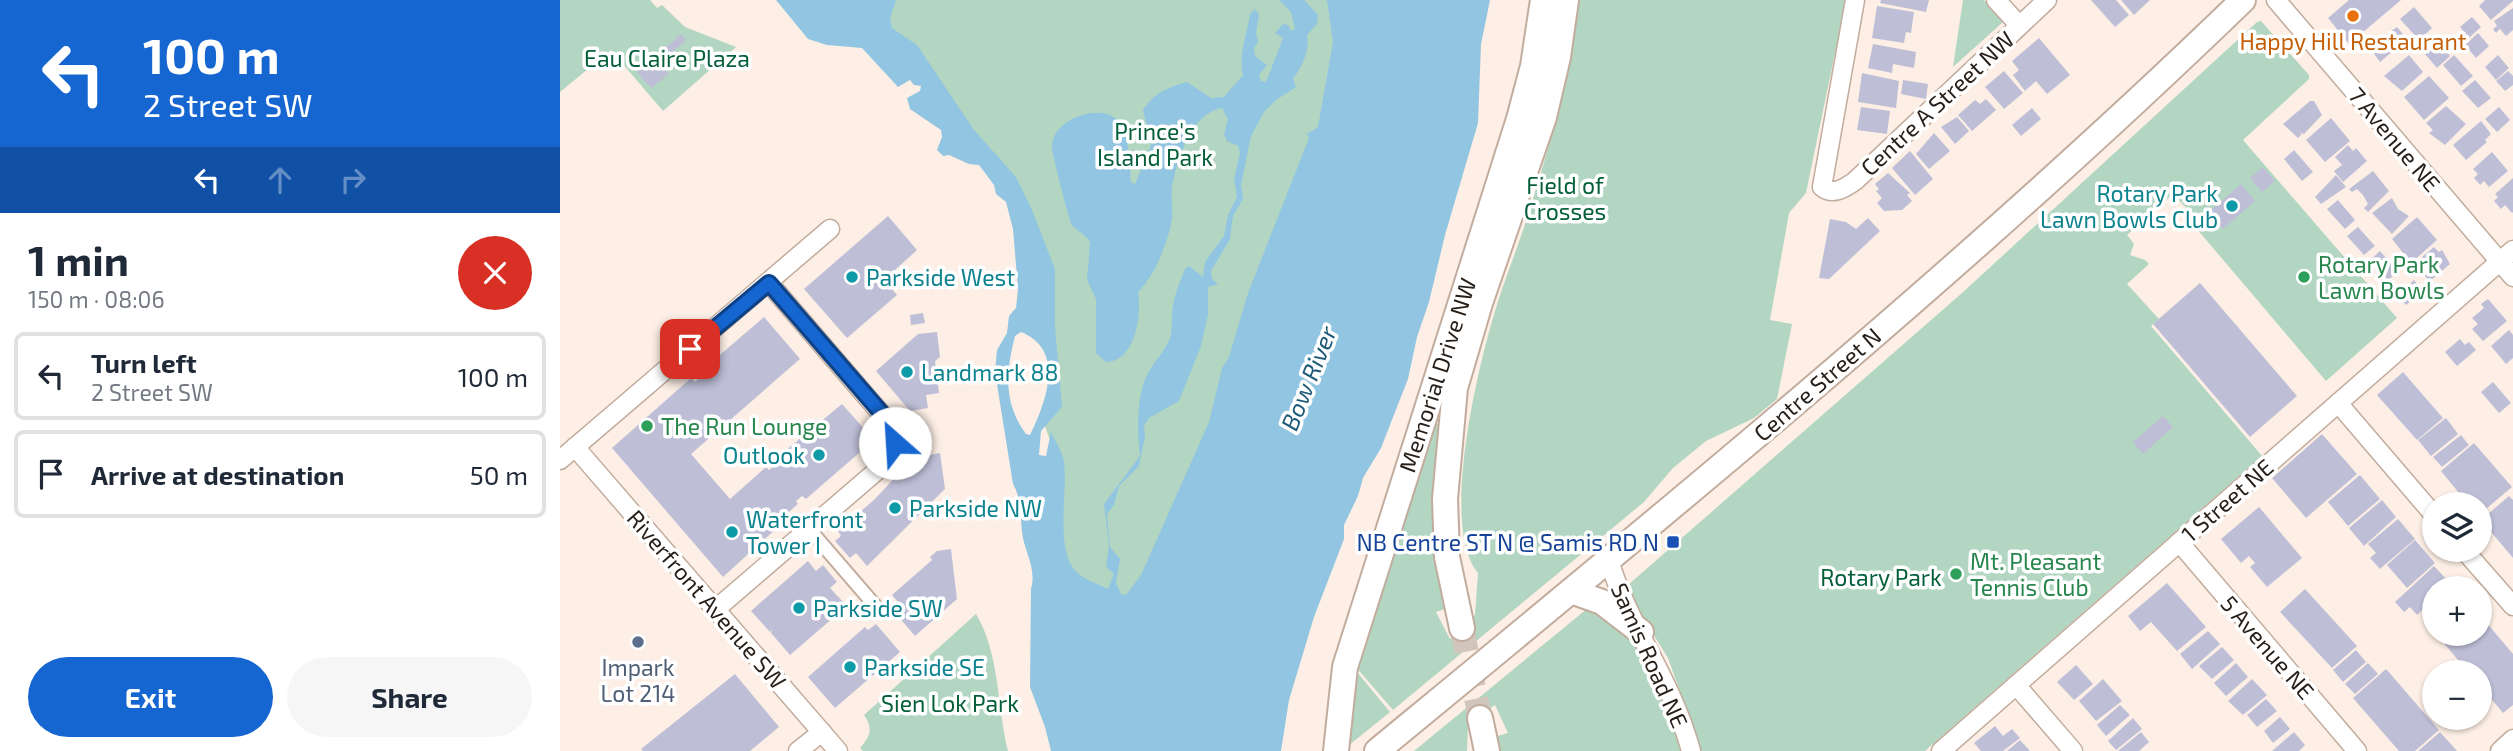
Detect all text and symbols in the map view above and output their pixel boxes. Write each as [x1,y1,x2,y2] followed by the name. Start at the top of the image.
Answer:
[2345,8,2361,24] marker: Happy Hill Restaurant
[143,25,280,84] text: 100 m
[1855,25,2020,181] street label: Centre A Street NW
[2239,27,2467,55] place label: Happy Hill Restaurant
[28,28,119,119] icon: left
[584,44,750,72] park label: Eau Claire Plaza
[2343,81,2447,197] street label: 7 Avenue NE
[143,85,312,123] text: 2 Street SW
[1097,117,1213,171] park label: Prince's Island Park
[188,161,226,199] icon: left
[261,161,299,199] icon: ahead
[334,161,372,199] icon: right
[1524,171,1606,225] park label: Field of Crosses
[2040,179,2218,233] place label: Rotary Park Lawn Bowls Club
[2224,198,2240,214] marker: Rotary Park Lawn Bowls Club
[28,234,129,284] text: 1 min
[458,236,532,310] button: close
[2318,250,2445,304] place label: Rotary Park Lawn Bowls
[866,263,1015,291] place label: Parkside West
[844,269,860,285] marker: Parkside West
[2296,269,2312,285] marker: Rotary Park Lawn Bowls
[1392,274,1482,476] street label: Memorial Drive NW
[28,285,165,313] text: 150 m · 08:06
[660,319,720,379] pin
[1274,321,1342,434] water label: Bow River
[1748,321,1886,447] street label: Centre Street N
[671,330,709,368] icon: arrive
[91,347,197,378] text: Turn left
[32,357,70,395] icon: left
[921,358,1059,386] place label: Landmark 88
[458,361,528,392] text: 100 m
[899,364,915,380] marker: Landmark 88
[91,378,213,406] text: 2 Street SW
[858,406,932,480] position arrow
[661,412,827,440] place label: The Run Lounge
[639,418,655,434] marker: The Run Lounge
[723,441,805,469] place label: Outlook
[811,447,827,463] marker: Outlook
[2175,453,2279,547] street label: 1 Street NE
[32,455,70,493] icon: arrive
[91,459,344,490] text: Arrive at destination
[470,459,528,490] text: 50 m
[2422,492,2492,730] map controls
[2422,492,2492,562] button: layers
[909,494,1042,522] place label: Parkside NW
[887,500,903,516] marker: Parkside NW
[622,504,792,694] street label: Riverfront Avenue SW
[746,505,864,559] place label: Waterfront Tower I
[724,524,740,540] marker: Waterfront Tower I
[1357,528,1659,556] place label: NB Centre ST N @ Samis RD N
[1665,534,1681,550] marker: NB Centre ST N @ Samis RD N
[1970,547,2101,601] place label: Mt. Pleasant Tennis Club
[1820,563,1942,591] park label: Rotary Park
[1948,566,1964,582] marker: Mt. Pleasant Tennis Club
[2422,576,2492,646] button: +
[1606,578,1694,732] street label: Samis Road NE
[2215,589,2321,705] street label: 5 Avenue NE
[813,594,943,622] place label: Parkside SW
[791,600,807,616] marker: Parkside SW
[630,634,646,650] marker: Impark Lot 214
[601,653,675,707] place label: Impark Lot 214
[864,653,985,681] place label: Parkside SE
[28,657,273,737] button: Exit
[287,657,532,737] button: Share
[842,659,858,675] marker: Parkside SE
[2422,660,2492,730] button: −
[881,689,1019,717] park label: Sien Lok Park

